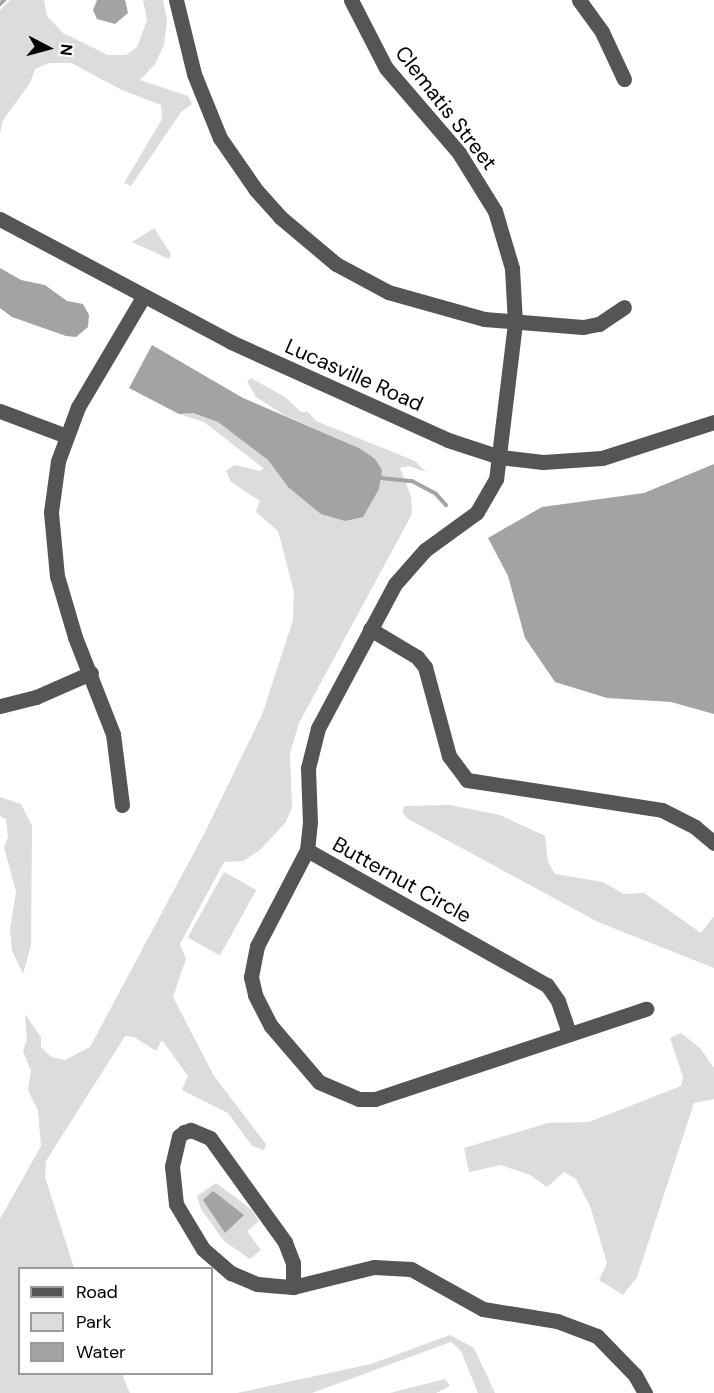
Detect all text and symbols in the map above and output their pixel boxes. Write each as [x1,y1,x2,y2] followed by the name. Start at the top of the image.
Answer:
[18,18,78,78] north arrow
[390,41,502,175] street label: Clematis Street
[55,43,77,57] text: N
[281,333,427,417] street label: Lucasville Road
[328,832,476,928] street label: Butternut Circle
[18,1267,213,1375] legend
[76,1280,118,1304] text: Road
[76,1310,112,1334] text: Park
[76,1340,126,1364] text: Water

